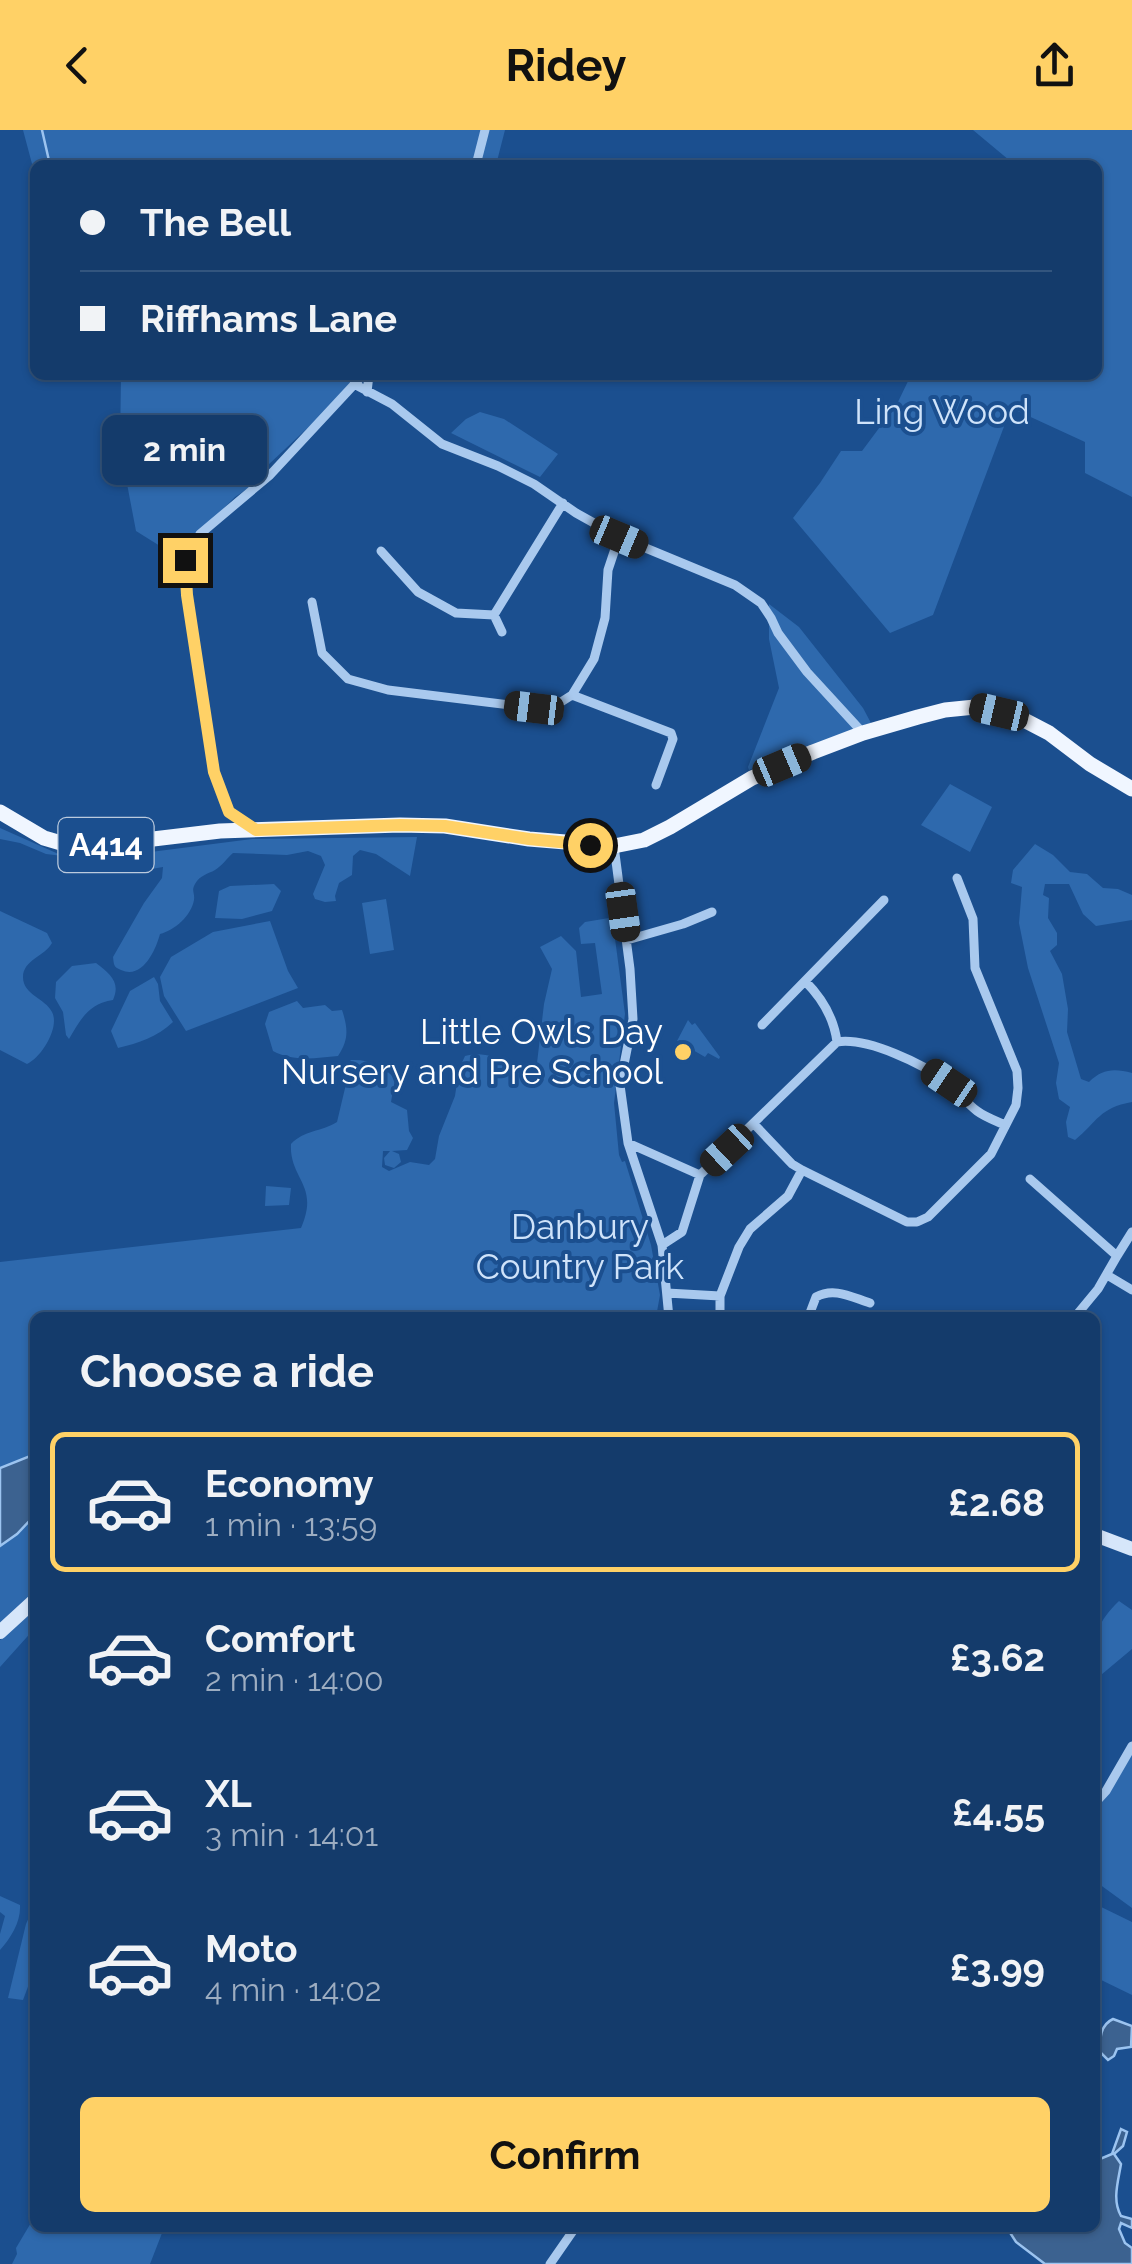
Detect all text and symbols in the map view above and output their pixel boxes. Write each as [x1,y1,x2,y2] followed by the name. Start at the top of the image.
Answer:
[50,38,105,93] icon: back
[1027,38,1082,93] icon: share
[505,39,627,92] text: Ridey
[140,200,291,245] text: The Bell
[140,296,397,341] text: Riffhams Lane
[854,391,1030,432] park label: Ling Wood
[102,415,268,485] callout: 2 min
[143,431,226,468] text: 2 min
[586,511,652,563] car
[163,538,208,583] route end
[502,689,566,727] car
[966,691,1032,733] car
[749,739,815,791] car
[58,818,154,872] road number: A414
[568,823,613,868] route start
[604,880,642,944] car
[281,1011,663,1092] place label: Little Owls Day Nursery and Pre School
[672,1041,694,1063] marker: Little Owls Day Nursery and Pre School
[916,1054,982,1112] car
[695,1119,759,1181] car
[476,1206,685,1287] park label: Danbury Country Park
[80,1345,374,1398] text: Choose a ride
[85,1457,175,1547] icon: car
[205,1461,374,1506] text: Economy
[948,1480,1045,1525] text: £2.68
[205,1506,377,1543] text: 1 min · 13:59
[85,1612,175,1702] icon: car
[205,1616,355,1661] text: Comfort
[950,1635,1045,1680] text: £3.62
[205,1661,384,1698] text: 2 min · 14:00
[85,1767,175,1857] icon: car
[205,1771,252,1816] text: XL
[952,1790,1045,1835] text: £4.55
[205,1816,378,1853] text: 3 min · 14:01
[85,1922,175,2012] icon: car
[205,1926,298,1971] text: Moto
[950,1945,1045,1990] text: £3.99
[205,1971,381,2008] text: 4 min · 14:02
[80,2097,1050,2212] button: Confirm

